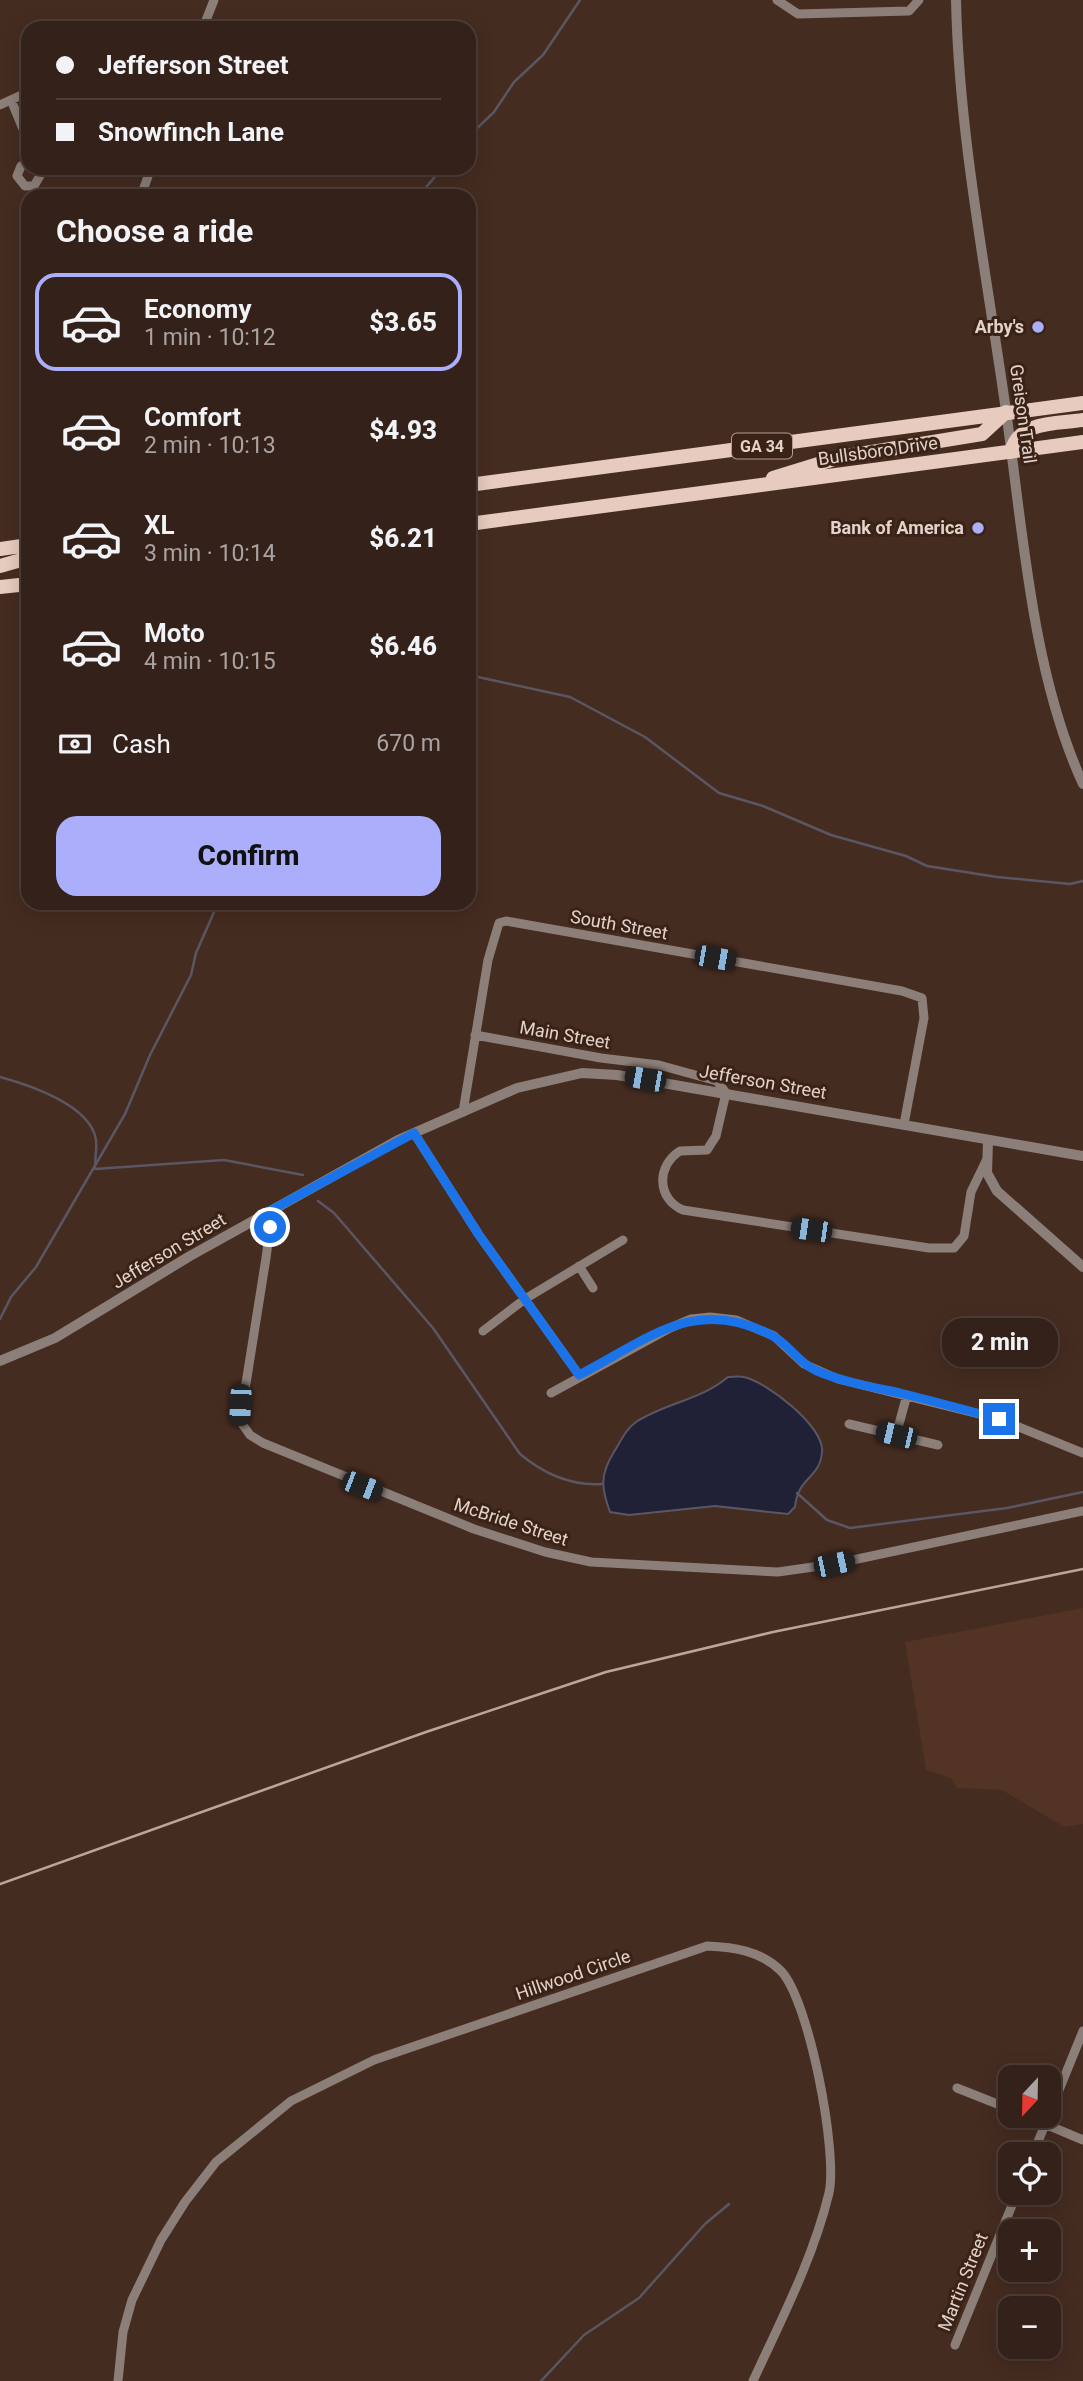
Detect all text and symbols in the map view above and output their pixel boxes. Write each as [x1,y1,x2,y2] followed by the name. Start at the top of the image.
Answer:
[98,50,288,80] text: Jefferson Street
[98,117,284,147] text: Snowfinch Lane
[56,212,253,250] text: Choose a ride
[60,291,123,354] icon: car
[144,294,251,324] text: Economy
[369,307,437,337] text: $3.65
[975,316,1024,337] place label: Arby's
[1030,319,1046,335] marker: Arby's
[144,324,276,351] text: 1 min · 10:12
[1006,363,1041,465] street label: Greison Trail
[60,399,123,462] icon: car
[144,402,241,432] text: Comfort
[369,415,437,445] text: $4.93
[144,432,276,459] text: 2 min · 10:13
[817,432,939,469] street label: Bullsboro Drive
[732,434,792,458] road number: GA 34
[60,507,123,570] icon: car
[144,510,175,540] text: XL
[830,517,964,538] place label: Bank of America
[970,520,986,536] marker: Bank of America
[369,523,437,553] text: $6.21
[144,540,276,567] text: 3 min · 10:14
[60,615,123,678] icon: car
[144,618,205,648] text: Moto
[369,631,437,661] text: $6.46
[144,648,276,675] text: 4 min · 10:15
[56,725,94,763] icon: cash
[112,729,171,759] text: Cash
[376,730,441,757] text: 670 m
[56,816,441,896] button: Confirm
[569,906,670,943] street label: South Street
[693,944,738,972] car
[518,1016,612,1053] street label: Main Street
[698,1060,828,1103] street label: Jefferson Street
[623,1065,668,1093] car
[108,1208,229,1293] street label: Jefferson Street
[254,1211,286,1243] route start
[789,1217,834,1243] car
[941,1318,1057,1366] callout: 2 min
[971,1329,1029,1356] text: 2 min
[229,1383,252,1427] car
[983,1403,1015,1435] route end
[874,1420,919,1450] car
[339,1469,386,1503] car
[452,1493,571,1550] street label: McBride Street
[812,1549,857,1579] car
[513,1945,633,2004] street label: Hillwood Circle
[998,2065,1060,2128] north arrow
[998,2065,1061,2359] map controls
[998,2142,1061,2205] button: locate
[998,2219,1061,2282] button: +
[933,2229,992,2334] street label: Martin Street
[998,2296,1061,2359] button: −

